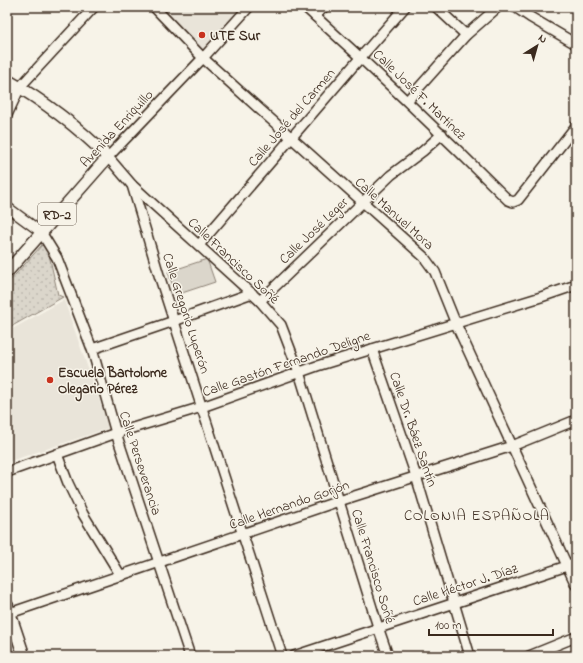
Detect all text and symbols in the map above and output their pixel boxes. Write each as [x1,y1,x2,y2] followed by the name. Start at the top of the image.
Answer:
[210,26,261,47] place label: UTE Sur
[517,26,557,66] north arrow
[197,30,207,40] marker: UTE Sur
[535,30,550,47] text: N
[367,45,471,145] street label: Calle José F. Martínez
[243,64,341,172] street label: Calle José del Carmen
[75,85,159,173] street label: Avenida Enriquillo
[350,173,438,256] street label: Calle Manuel Mora
[275,192,355,270] street label: Calle José Leger
[38,203,76,225] road number: RD-2
[182,213,284,310] street label: Calle Francisco Soñé
[155,250,215,377] street label: Calle Gregorio Luperón
[200,326,374,404] street label: Calle Gastón Fernando Deligne
[58,363,168,402] place label: Escuela Bartolome Olegario Pérez
[383,369,442,490] street label: Calle Dr. Báez Santín
[45,375,55,385] marker: Escuela Bartolome Olegario Pérez
[113,409,166,518] street label: Calle Perseverancia
[227,475,352,536] street label: Calle Hernando Gorjón
[404,505,550,527] district label: COLONIA ESPAÑOLA
[345,507,400,627] street label: Calle Francisco Soñé
[410,558,521,612] street label: Calle Héctor J. Díaz
[429,611,553,637] scale bar
[435,617,462,635] text: 100 m

